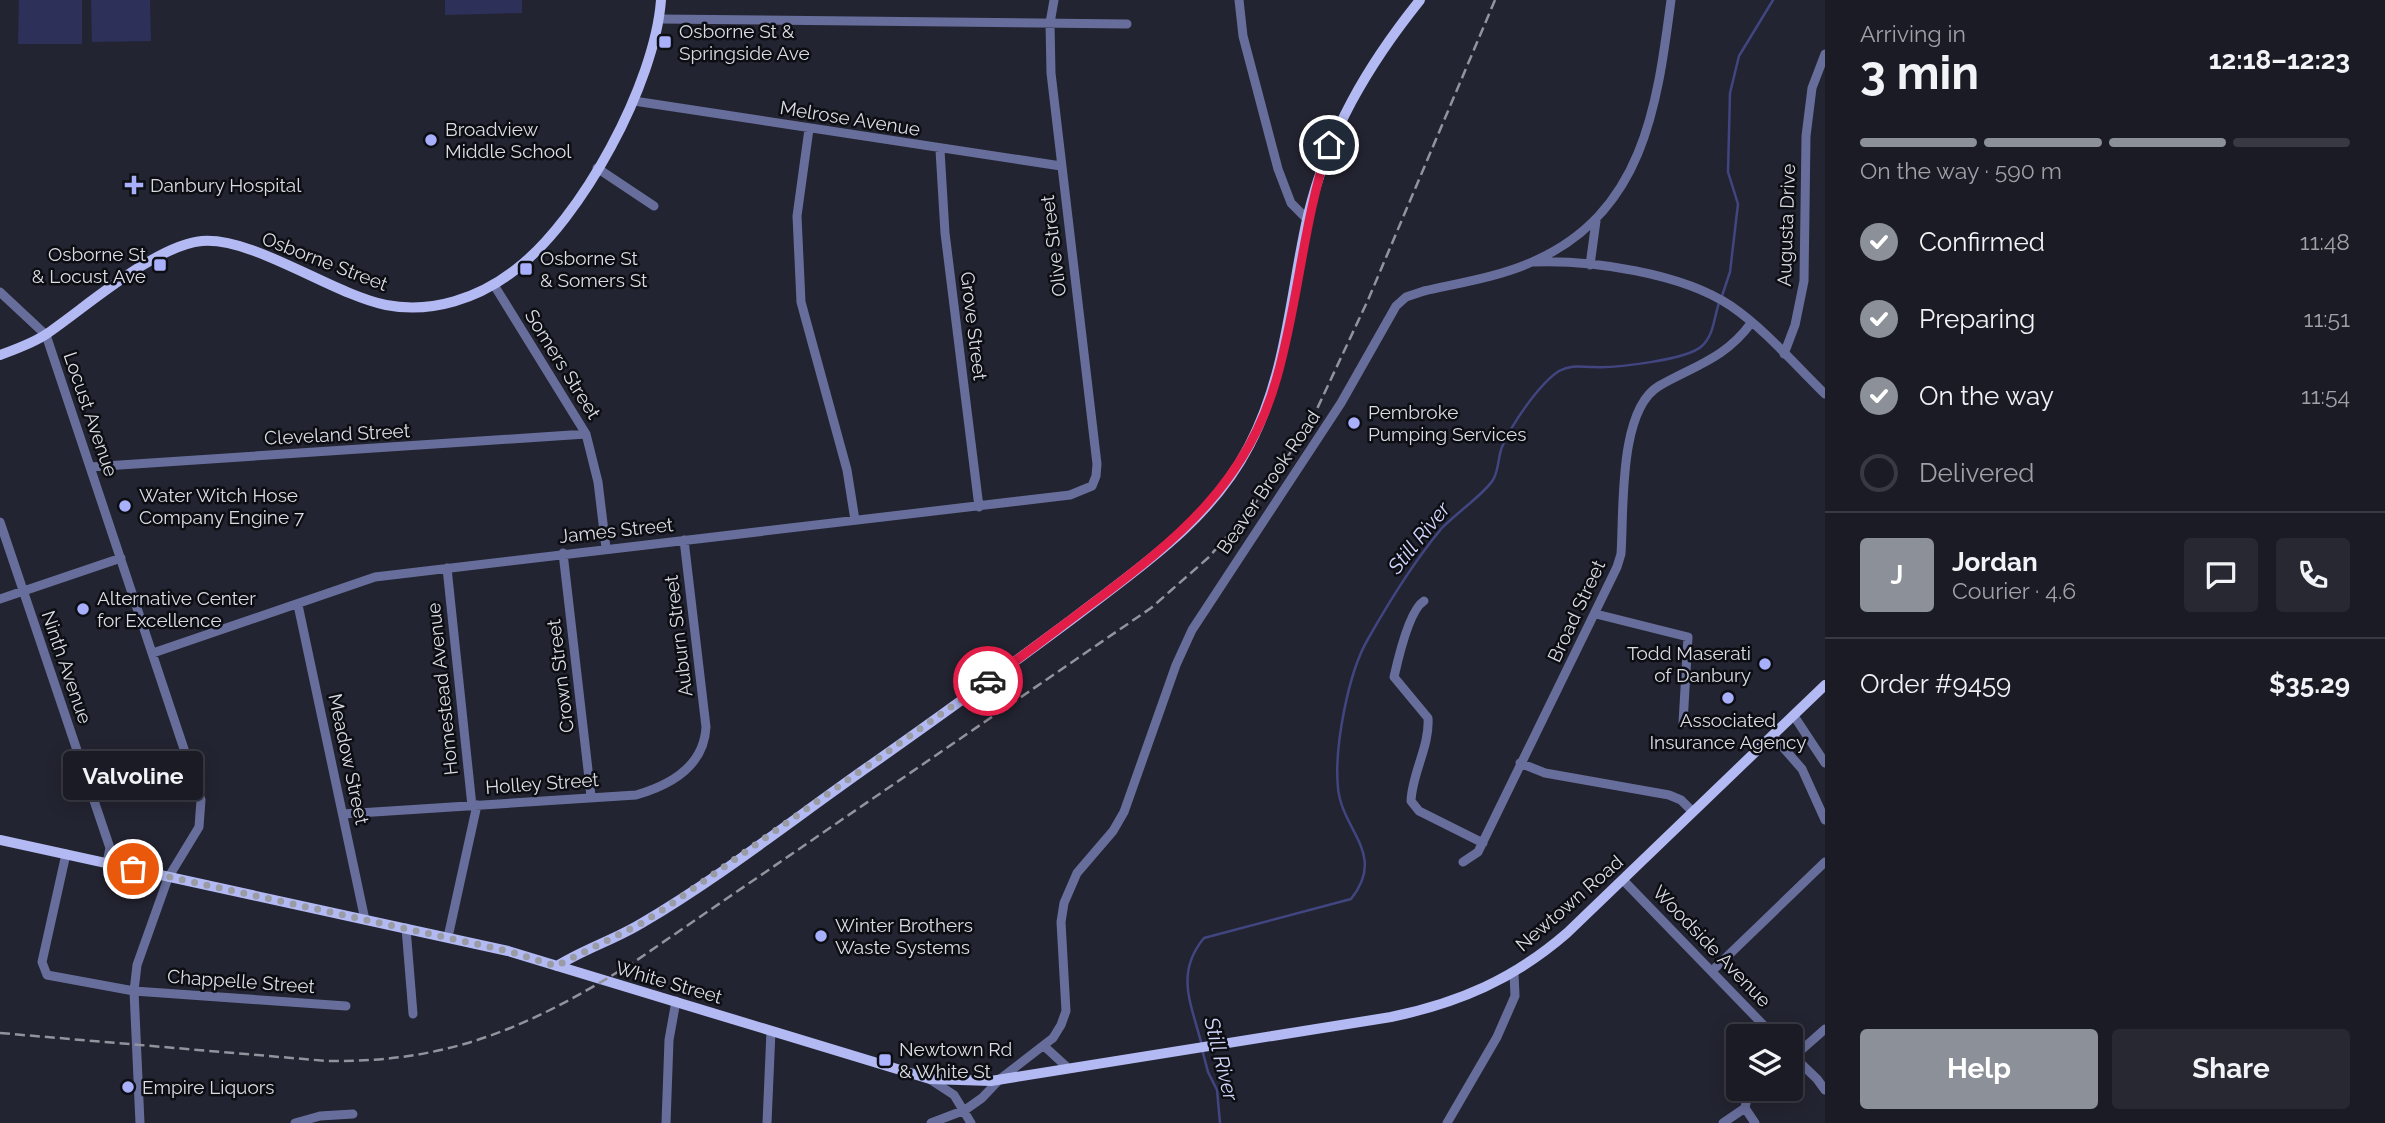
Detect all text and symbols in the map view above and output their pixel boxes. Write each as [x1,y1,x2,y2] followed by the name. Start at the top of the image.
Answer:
[679,20,810,64] place label: Osborne St & Springside Ave
[1860,20,1966,47] text: Arriving in
[657,34,673,50] marker: Osborne St & Springside Ave
[2209,45,2350,75] text: 12:18–12:23
[1860,46,1979,100] text: 3 min
[778,96,922,140] street label: Melrose Avenue
[1299,115,1359,175] pin
[445,118,572,162] place label: Broadview Middle School
[1310,126,1348,164] icon: home
[423,132,439,148] marker: Broadview Middle School
[1860,157,2062,184] text: On the way · 590 m
[1773,163,1799,287] street label: Augusta Drive
[150,174,302,196] place label: Danbury Hospital
[124,175,144,195] marker: Danbury Hospital
[1036,193,1070,298] street label: Olive Street
[1860,223,1898,261] icon: check
[259,227,392,295] street label: Osborne Street
[1919,227,2045,257] text: Confirmed
[2300,228,2350,255] text: 11:48
[32,243,147,287] place label: Osborne St & Locust Ave
[540,247,648,291] place label: Osborne St & Somers St
[152,257,168,273] marker: Osborne St & Locust Ave
[518,261,534,277] marker: Osborne St & Somers St
[956,270,992,382] street label: Grove Street
[1860,300,1898,338] icon: check
[1919,304,2035,334] text: Preparing
[521,305,606,423] street label: Somers Street
[2304,305,2350,332] text: 11:51
[59,349,123,479] street label: Locust Avenue
[1860,377,1898,415] icon: check
[1919,381,2054,411] text: On the way
[2301,382,2350,409] text: 11:54
[1368,401,1526,445] place label: Pembroke Pumping Services
[1212,406,1324,558] street label: Beaver Brook Road
[1346,415,1362,431] marker: Pembroke Pumping Services
[264,419,411,449] street label: Cleveland Street
[1919,458,2034,488] text: Delivered
[139,484,304,528] place label: Water Witch Hose Company Engine 7
[1381,496,1456,579] water label: Still River
[117,498,133,514] marker: Water Witch Hose Company Engine 7
[558,513,675,547] street label: James Street
[2184,538,2258,612] button: chat
[2276,538,2350,612] button: phone
[1952,547,2038,577] text: Jordan
[1543,556,1609,666] street label: Broad Street
[1891,560,1903,590] text: J
[660,573,696,698] street label: Auburn Street
[1952,577,2076,604] text: Courier · 4.6
[97,587,256,631] place label: Alternative Center for Excellence
[75,601,91,617] marker: Alternative Center for Excellence
[422,602,462,776] street label: Homestead Avenue
[37,608,97,726] street label: Ninth Avenue
[542,617,578,734] street label: Crown Street
[1627,642,1751,686] place label: Todd Maserati of Danbury
[953,646,1023,716] courier
[1757,656,1773,672] marker: Todd Maserati of Danbury
[969,662,1007,700] icon: car
[1860,669,2011,699] text: Order #9459
[2269,669,2350,699] text: $35.29
[1720,690,1736,706] marker: Associated Insurance Agency
[324,692,374,827] street label: Meadow Street
[1649,709,1807,753] place label: Associated Insurance Agency
[63,750,203,799] callout: Valvoline
[82,762,184,789] text: Valvoline
[485,768,600,798] street label: Holley Street
[103,839,163,899] pin
[114,850,152,888] icon: bag
[1511,850,1627,956] street label: Newtown Road
[1648,881,1776,1011] street label: Woodside Avenue
[835,914,973,958] place label: Winter Brothers Waste Systems
[813,928,829,944] marker: Winter Brothers Waste Systems
[613,956,725,1008] street label: White Street
[166,965,316,997] street label: Chappelle Street
[1199,1014,1244,1104] water label: Still River
[1726,1024,1803,1101] map controls
[1726,1024,1803,1101] button: layers
[1860,1029,2098,1109] button: Help
[2112,1029,2350,1109] button: Share
[899,1038,1012,1082] place label: Newtown Rd & White St
[877,1052,893,1068] marker: Newtown Rd & White St
[142,1076,275,1098] place label: Empire Liquors
[120,1079,136,1095] marker: Empire Liquors

